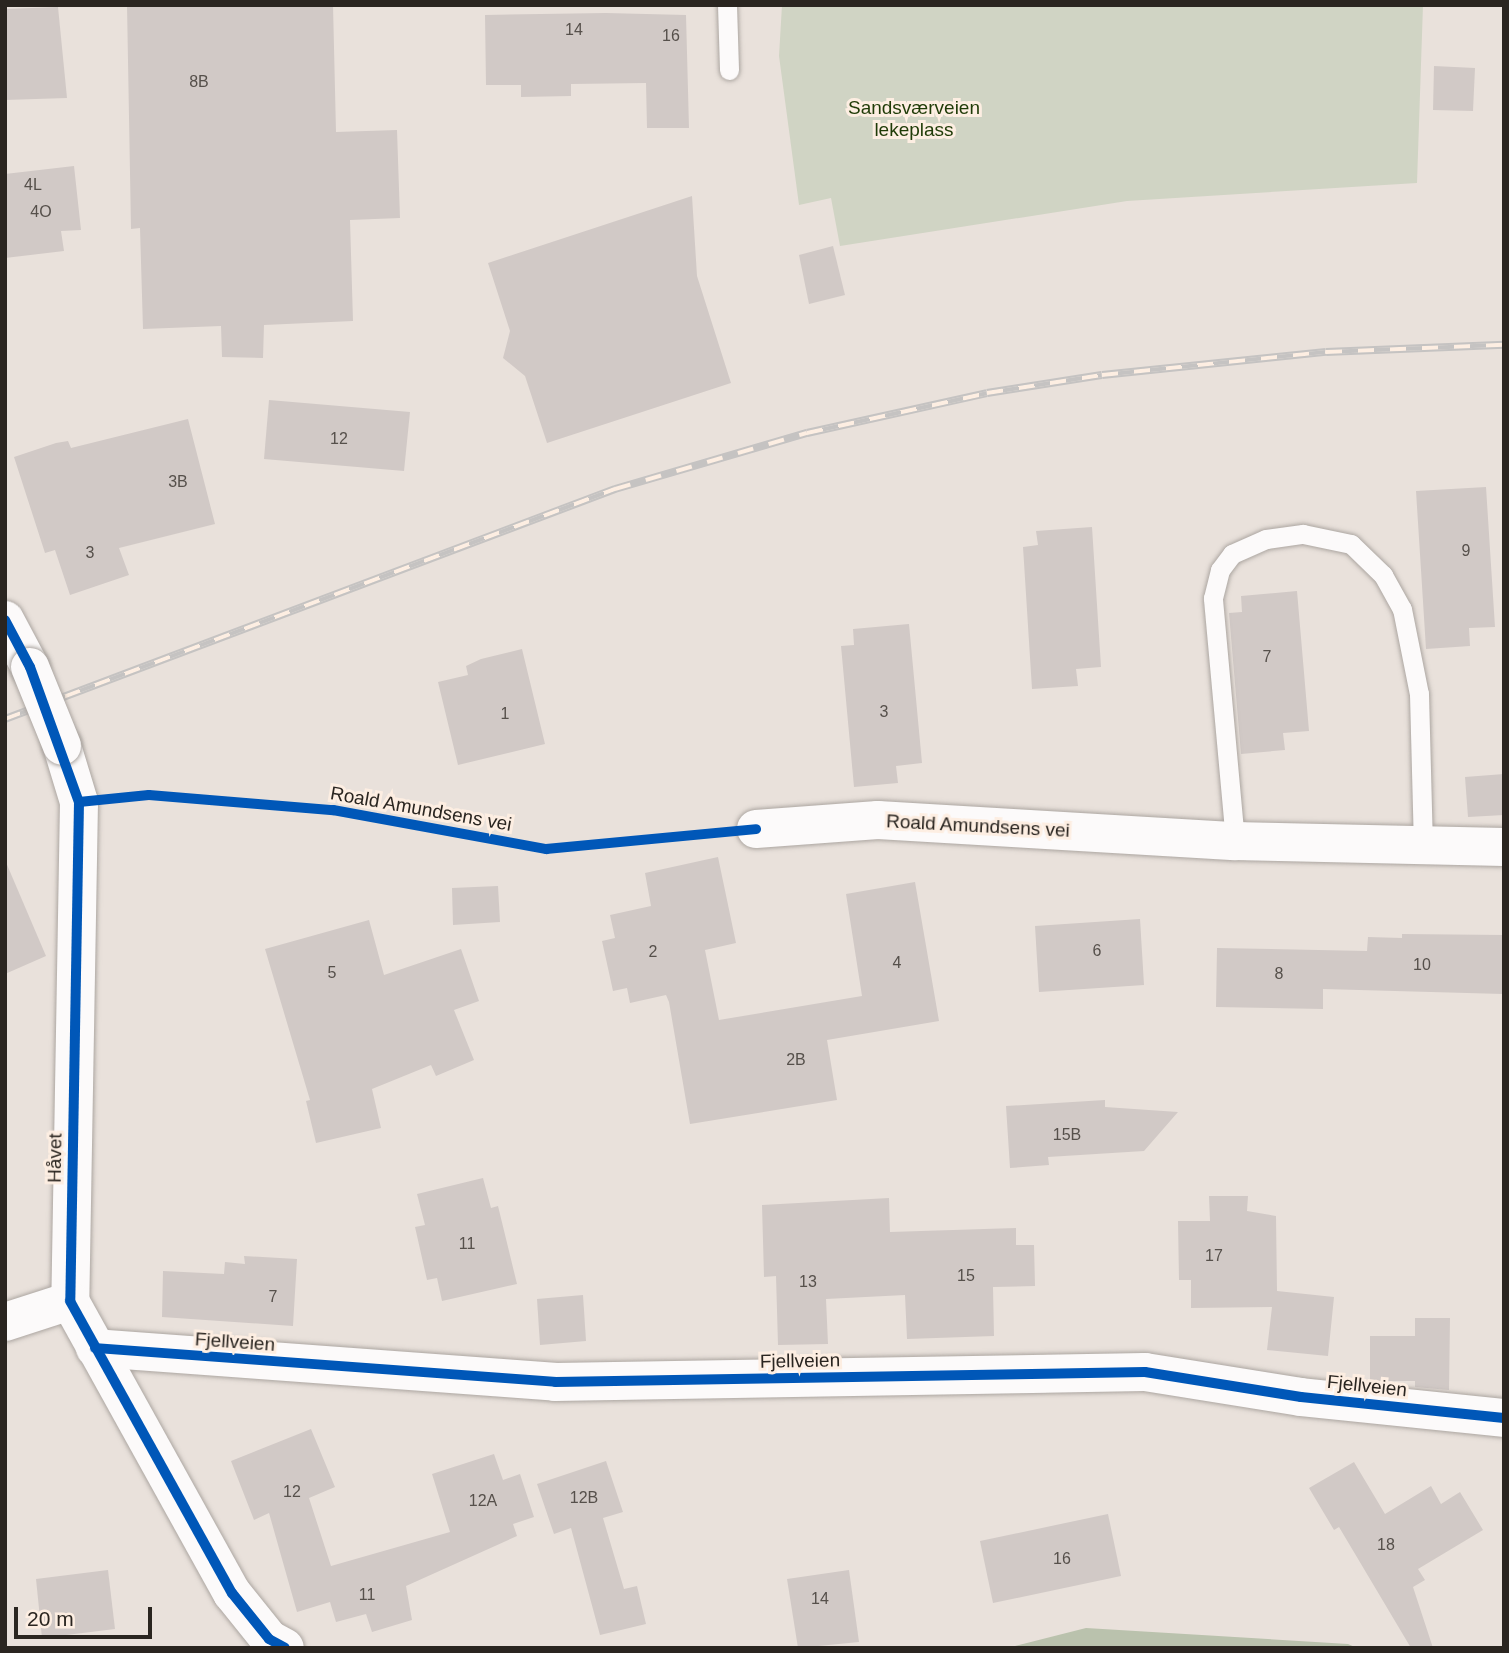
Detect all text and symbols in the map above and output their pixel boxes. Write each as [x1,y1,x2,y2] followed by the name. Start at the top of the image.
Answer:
[565,20,583,40] house number: 14
[662,26,680,46] house number: 16
[189,72,209,92] house number: 8B
[848,97,980,141] park label: Sandsværveien lekeplass
[24,175,42,195] house number: 4L
[30,202,52,222] house number: 4O
[330,429,348,449] house number: 12
[168,472,188,492] house number: 3B
[1462,541,1470,561] house number: 9
[86,543,94,563] house number: 3
[1263,647,1271,667] house number: 7
[880,702,888,722] house number: 3
[501,704,509,724] house number: 1
[328,782,514,836] street label: Roald Amundsens vei
[885,810,1071,842] street label: Roald Amundsens vei
[1093,941,1101,961] house number: 6
[649,942,657,962] house number: 2
[893,953,901,973] house number: 4
[1413,955,1431,975] house number: 10
[328,963,336,983] house number: 5
[1275,964,1283,984] house number: 8
[786,1050,806,1070] house number: 2B
[1053,1125,1081,1145] house number: 15B
[43,1133,67,1183] street label: Håvet
[459,1234,475,1254] house number: 11
[1205,1246,1223,1266] house number: 17
[957,1266,975,1286] house number: 15
[799,1272,817,1292] house number: 13
[269,1287,277,1307] house number: 7
[194,1328,276,1356] street label: Fjellveien
[760,1349,840,1373] street label: Fjellveien
[1326,1370,1408,1402] street label: Fjellveien
[283,1482,301,1502] house number: 12
[570,1488,598,1508] house number: 12B
[469,1491,497,1511] house number: 12A
[1377,1535,1395,1555] house number: 18
[1053,1549,1071,1569] house number: 16
[359,1585,375,1605] house number: 11
[811,1589,829,1609] house number: 14
[18,1594,156,1638] scale bar
[27,1607,74,1630] text: 20 m

